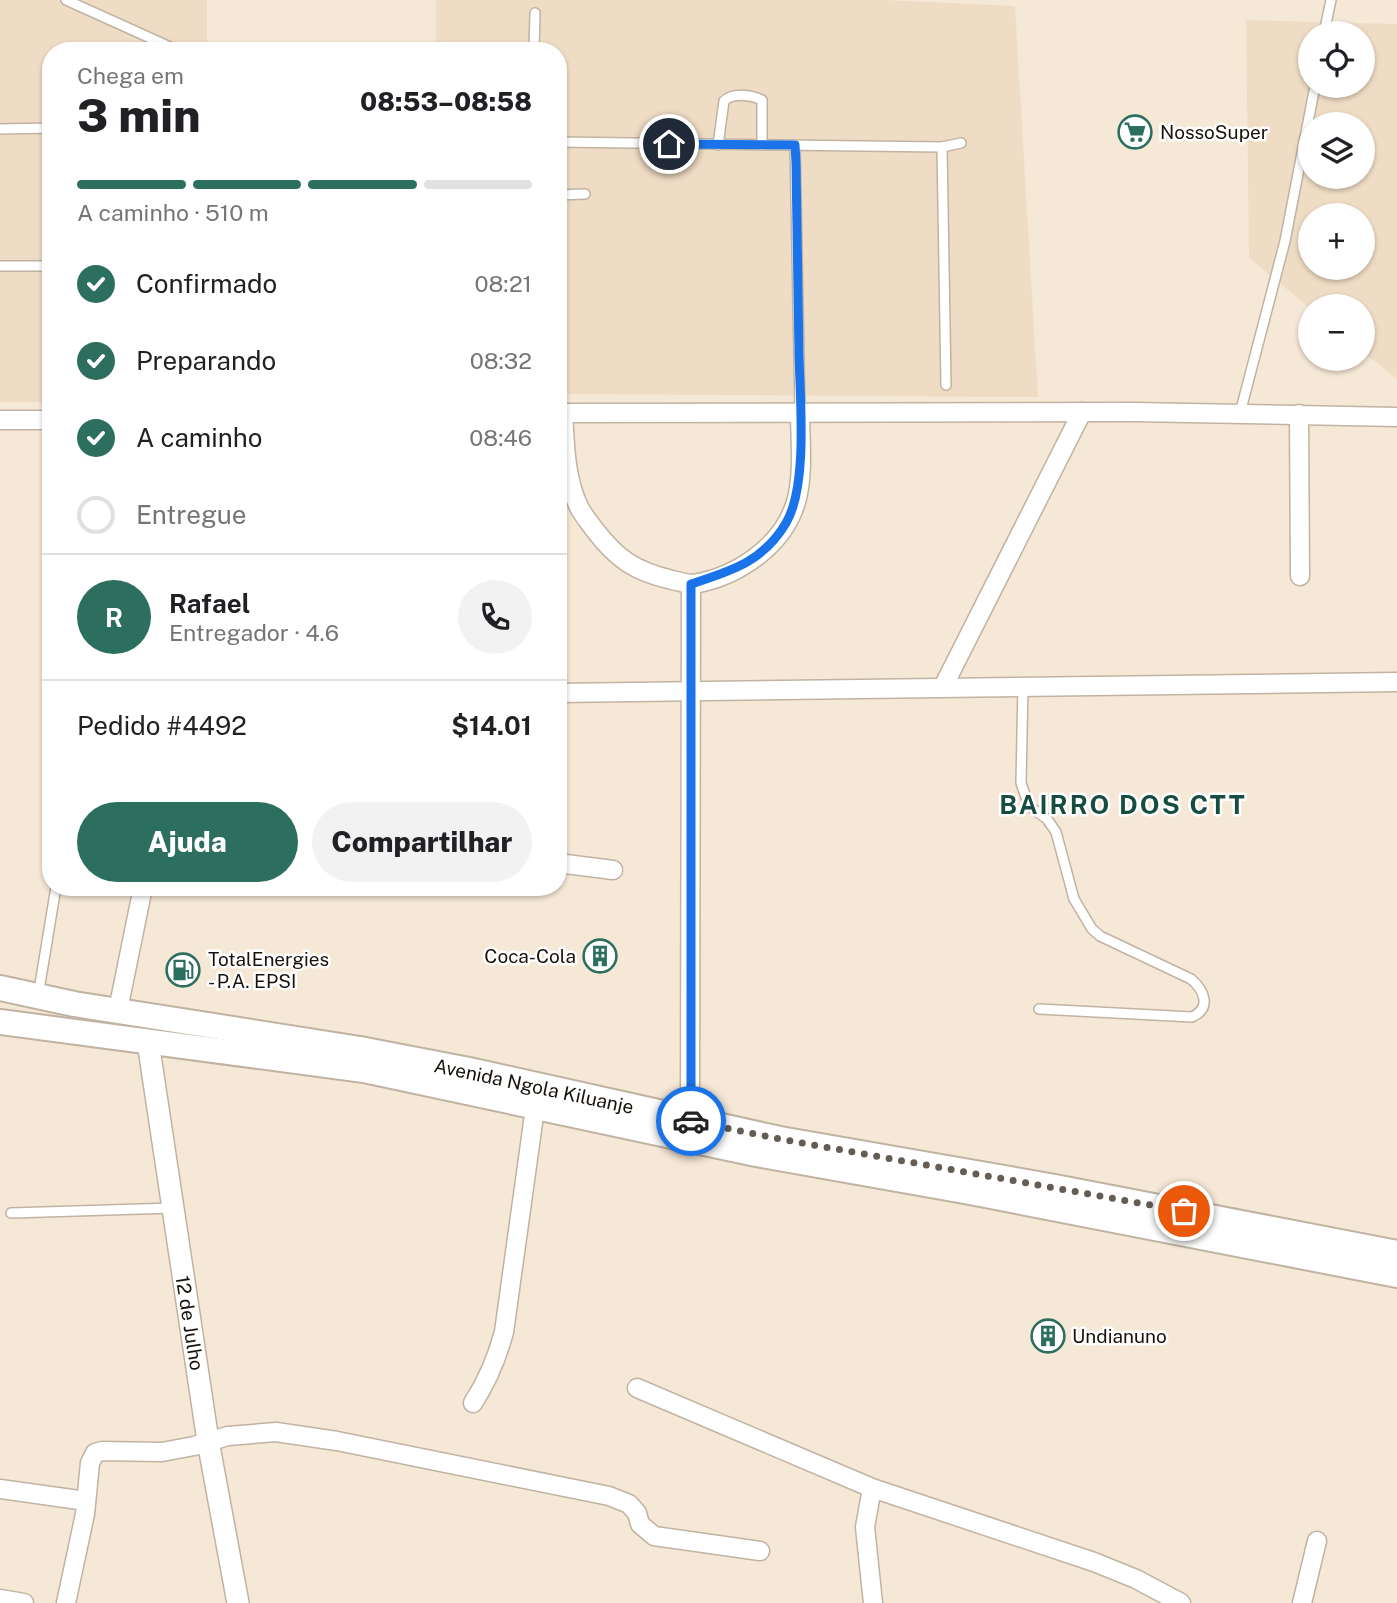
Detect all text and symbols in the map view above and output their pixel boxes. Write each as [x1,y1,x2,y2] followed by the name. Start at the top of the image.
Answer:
[1298,21,1375,371] map controls
[1298,21,1375,98] button: locate
[77,62,184,89] text: Chega em
[360,86,532,117] text: 08:53–08:58
[77,88,201,142] text: 3 min
[1298,112,1375,189] button: layers
[1116,113,1154,151] supermarket icon: NossoSuper
[639,114,699,174] pin
[1160,121,1268,143] place label: NossoSuper
[650,125,688,163] icon: home
[77,199,269,226] text: A caminho · 510 m
[1298,203,1375,280] button: +
[77,265,115,303] icon: check
[136,268,277,299] text: Confirmado
[474,270,532,297] text: 08:21
[1298,294,1375,371] button: −
[77,342,115,380] icon: check
[136,345,276,376] text: Preparando
[470,347,532,374] text: 08:32
[77,419,115,457] icon: check
[136,422,263,453] text: A caminho
[469,424,532,451] text: 08:46
[136,499,247,530] text: Entregue
[458,580,532,654] button: phone
[169,588,250,619] text: Rafael
[105,602,123,633] text: R
[169,619,339,646] text: Entregador · 4.6
[77,710,247,741] text: Pedido #4492
[451,710,532,741] text: $14.01
[999,789,1247,820] district label: BAIRRO DOS CTT
[77,802,298,882] button: Ajuda
[312,802,532,882] button: Compartilhar
[581,937,619,975] building icon: Coca-Cola
[484,945,576,967] place label: Coca-Cola
[208,948,329,992] place label: TotalEnergies - P.A. EPSI
[164,951,202,989] fuel station icon: TotalEnergies - P.A. EPSI
[432,1054,636,1118] street label: Avenida Ngola Kiluanje
[656,1086,726,1156] courier
[672,1102,710,1140] icon: car
[1154,1181,1214,1241] pin
[1165,1192,1203,1230] icon: bag
[172,1274,208,1372] street label: 12 de Julho
[1029,1317,1067,1355] building icon: Undianuno
[1072,1325,1167,1347] place label: Undianuno

